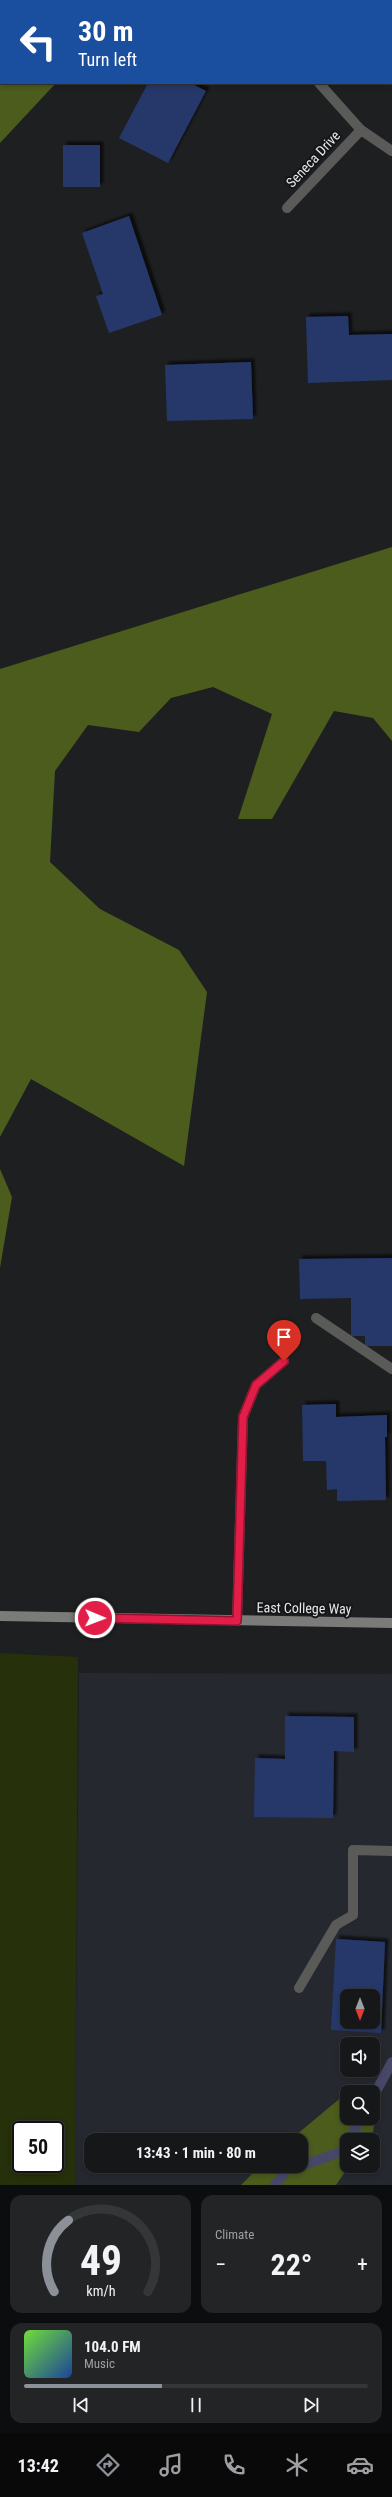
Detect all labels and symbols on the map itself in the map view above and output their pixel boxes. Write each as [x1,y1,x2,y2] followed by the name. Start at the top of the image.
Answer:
[283,127,344,191] street label: Seneca Drive
[267,1320,301,1361] pin
[74,1597,116,1639] position arrow
[256,1599,352,1617] street label: East College Way
[340,1989,380,2029] north arrow
[12,2121,64,2173] speed limit sign: 50

